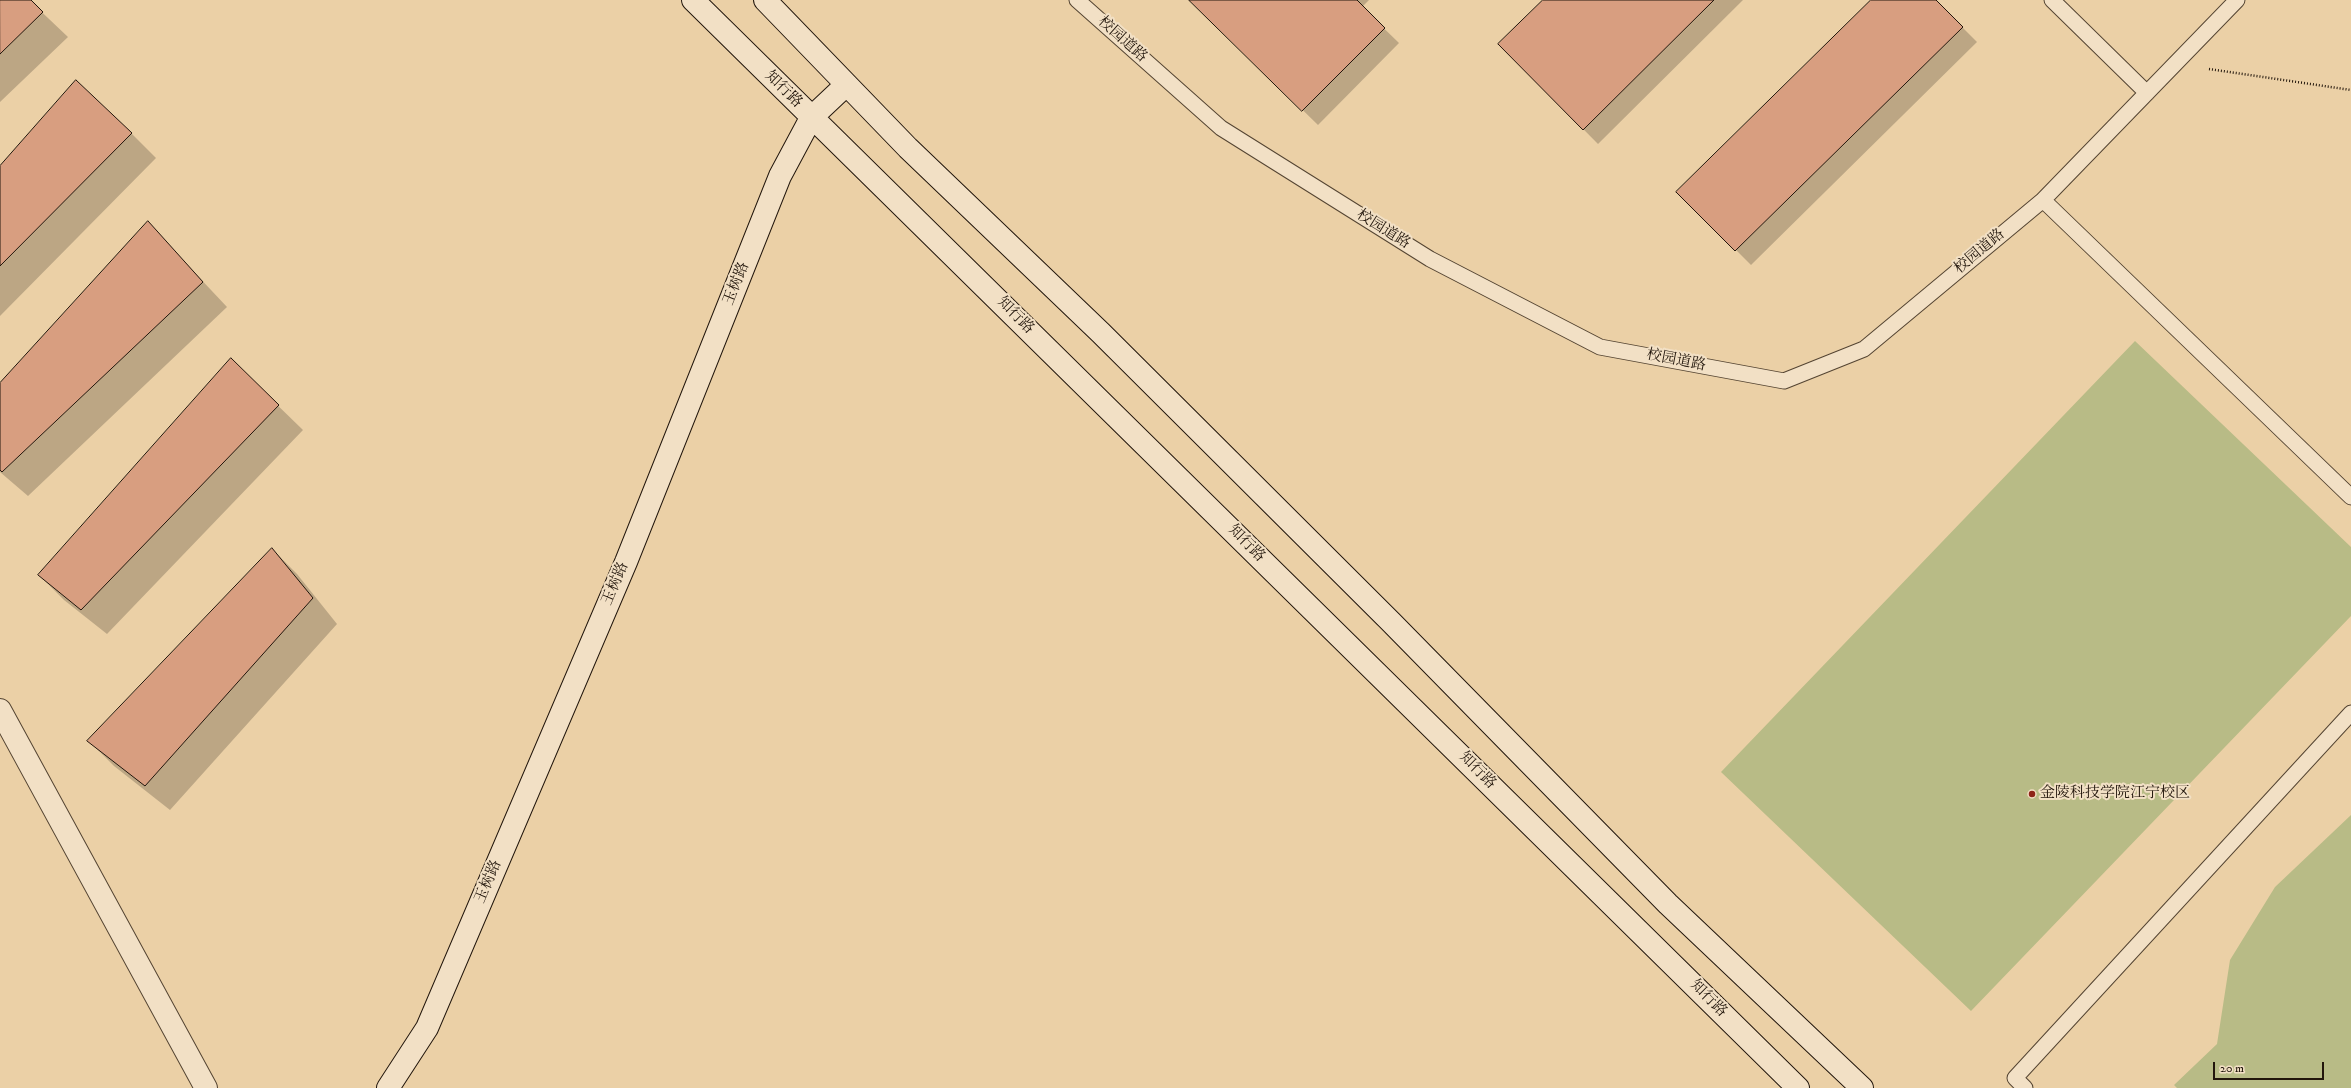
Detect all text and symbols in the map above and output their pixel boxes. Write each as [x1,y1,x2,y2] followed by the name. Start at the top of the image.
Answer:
[1094,13,1150,67] street label: 校园道路
[761,68,805,112] street label: 知行路
[1353,206,1413,254] street label: 校园道路
[1951,226,2009,278] street label: 校园道路
[720,260,754,308] street label: 玉树路
[993,294,1037,338] street label: 知行路
[1645,346,1707,376] street label: 校园道路
[1224,522,1268,566] street label: 知行路
[599,560,633,608] street label: 玉树路
[1455,749,1499,793] street label: 知行路
[2040,785,2190,803] place label: 金陵科技学院江宁校区
[2027,789,2037,799] marker: 金陵科技学院江宁校区
[472,858,506,906] street label: 玉树路
[1686,977,1730,1021] street label: 知行路
[2215,1054,2326,1080] scale bar
[2220,1061,2244,1076] text: 20 m

